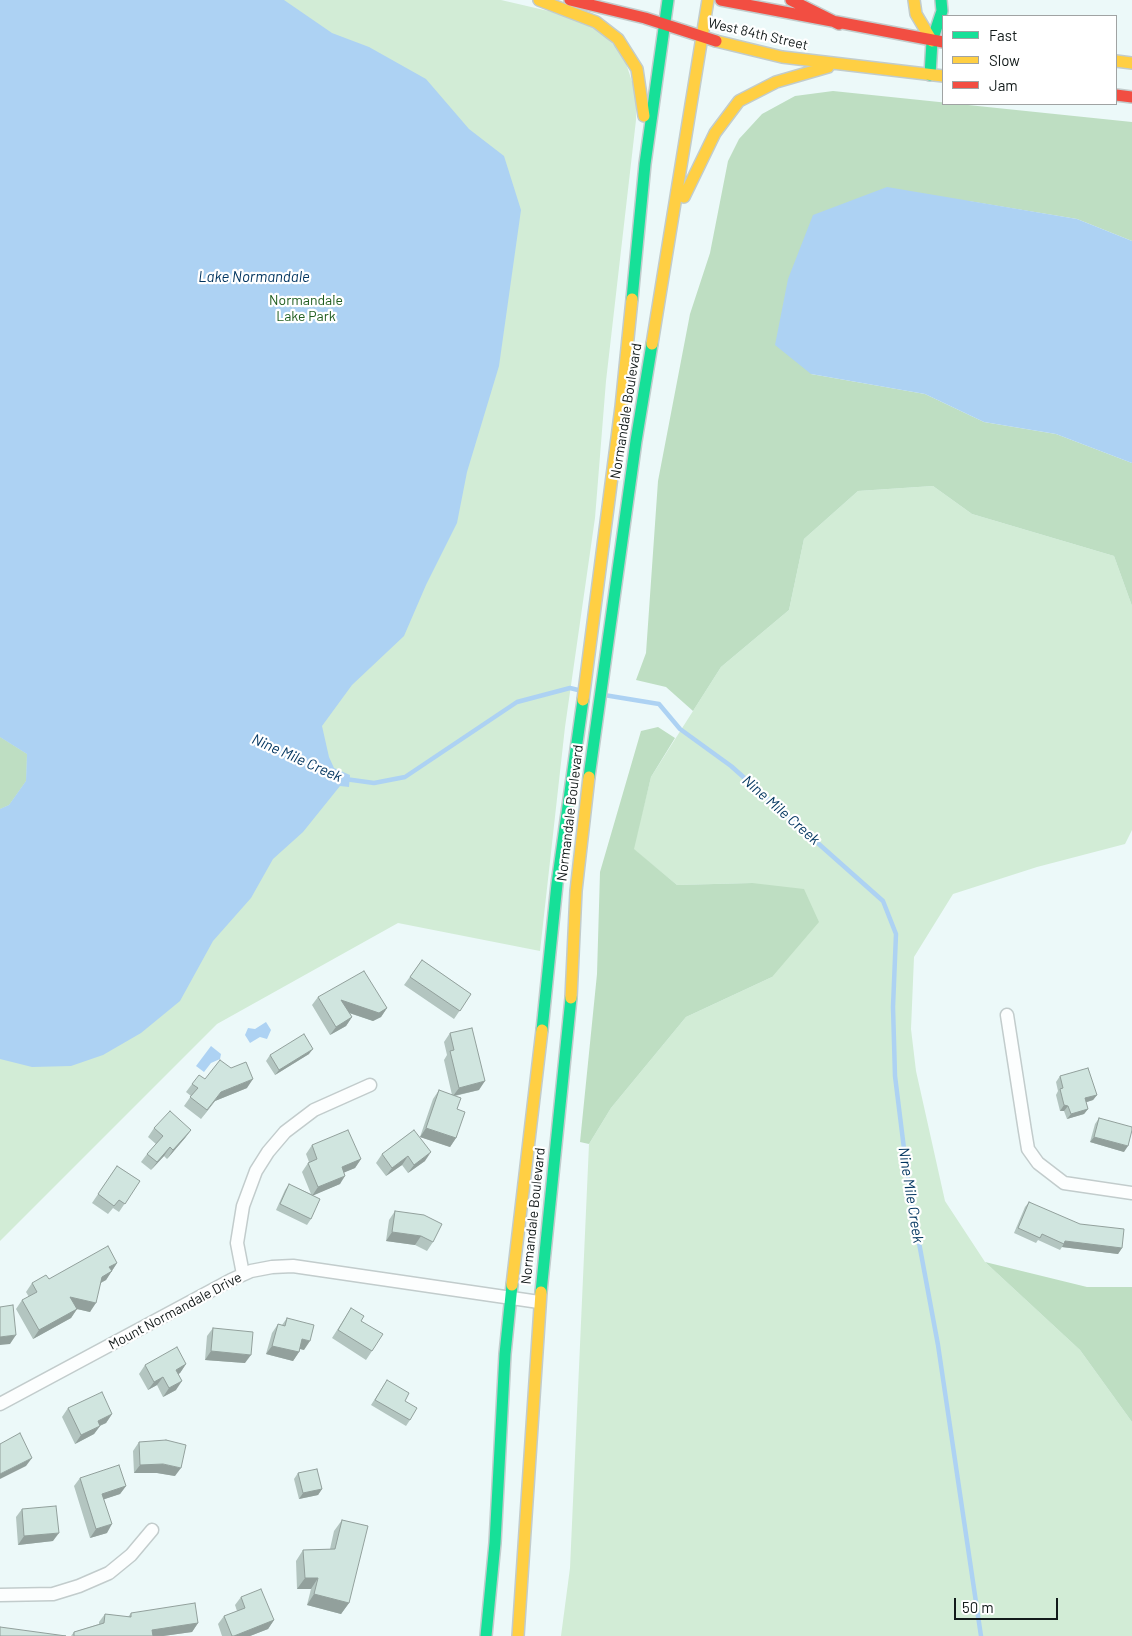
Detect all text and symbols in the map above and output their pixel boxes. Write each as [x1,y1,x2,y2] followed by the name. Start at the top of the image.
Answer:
[706,14,810,54] street label: West 84th Street
[942,15,1117,105] legend
[989,26,1017,44] text: Fast
[989,51,1020,69] text: Slow
[989,76,1018,94] text: Jam
[198,268,310,286] water label: Lake Normandale
[269,292,343,324] park label: Normandale Lake Park
[607,342,645,480] street label: Normandale Boulevard
[249,730,345,786] water label: Nine Mile Creek
[553,744,587,882] street label: Normandale Boulevard
[739,771,823,849] water label: Nine Mile Creek
[895,1146,927,1244] water label: Nine Mile Creek
[517,1147,549,1285] street label: Normandale Boulevard
[106,1269,244,1353] street label: Mount Normandale Drive
[957,1588,1061,1620] scale bar
[962,1598,994,1616] text: 50 m

